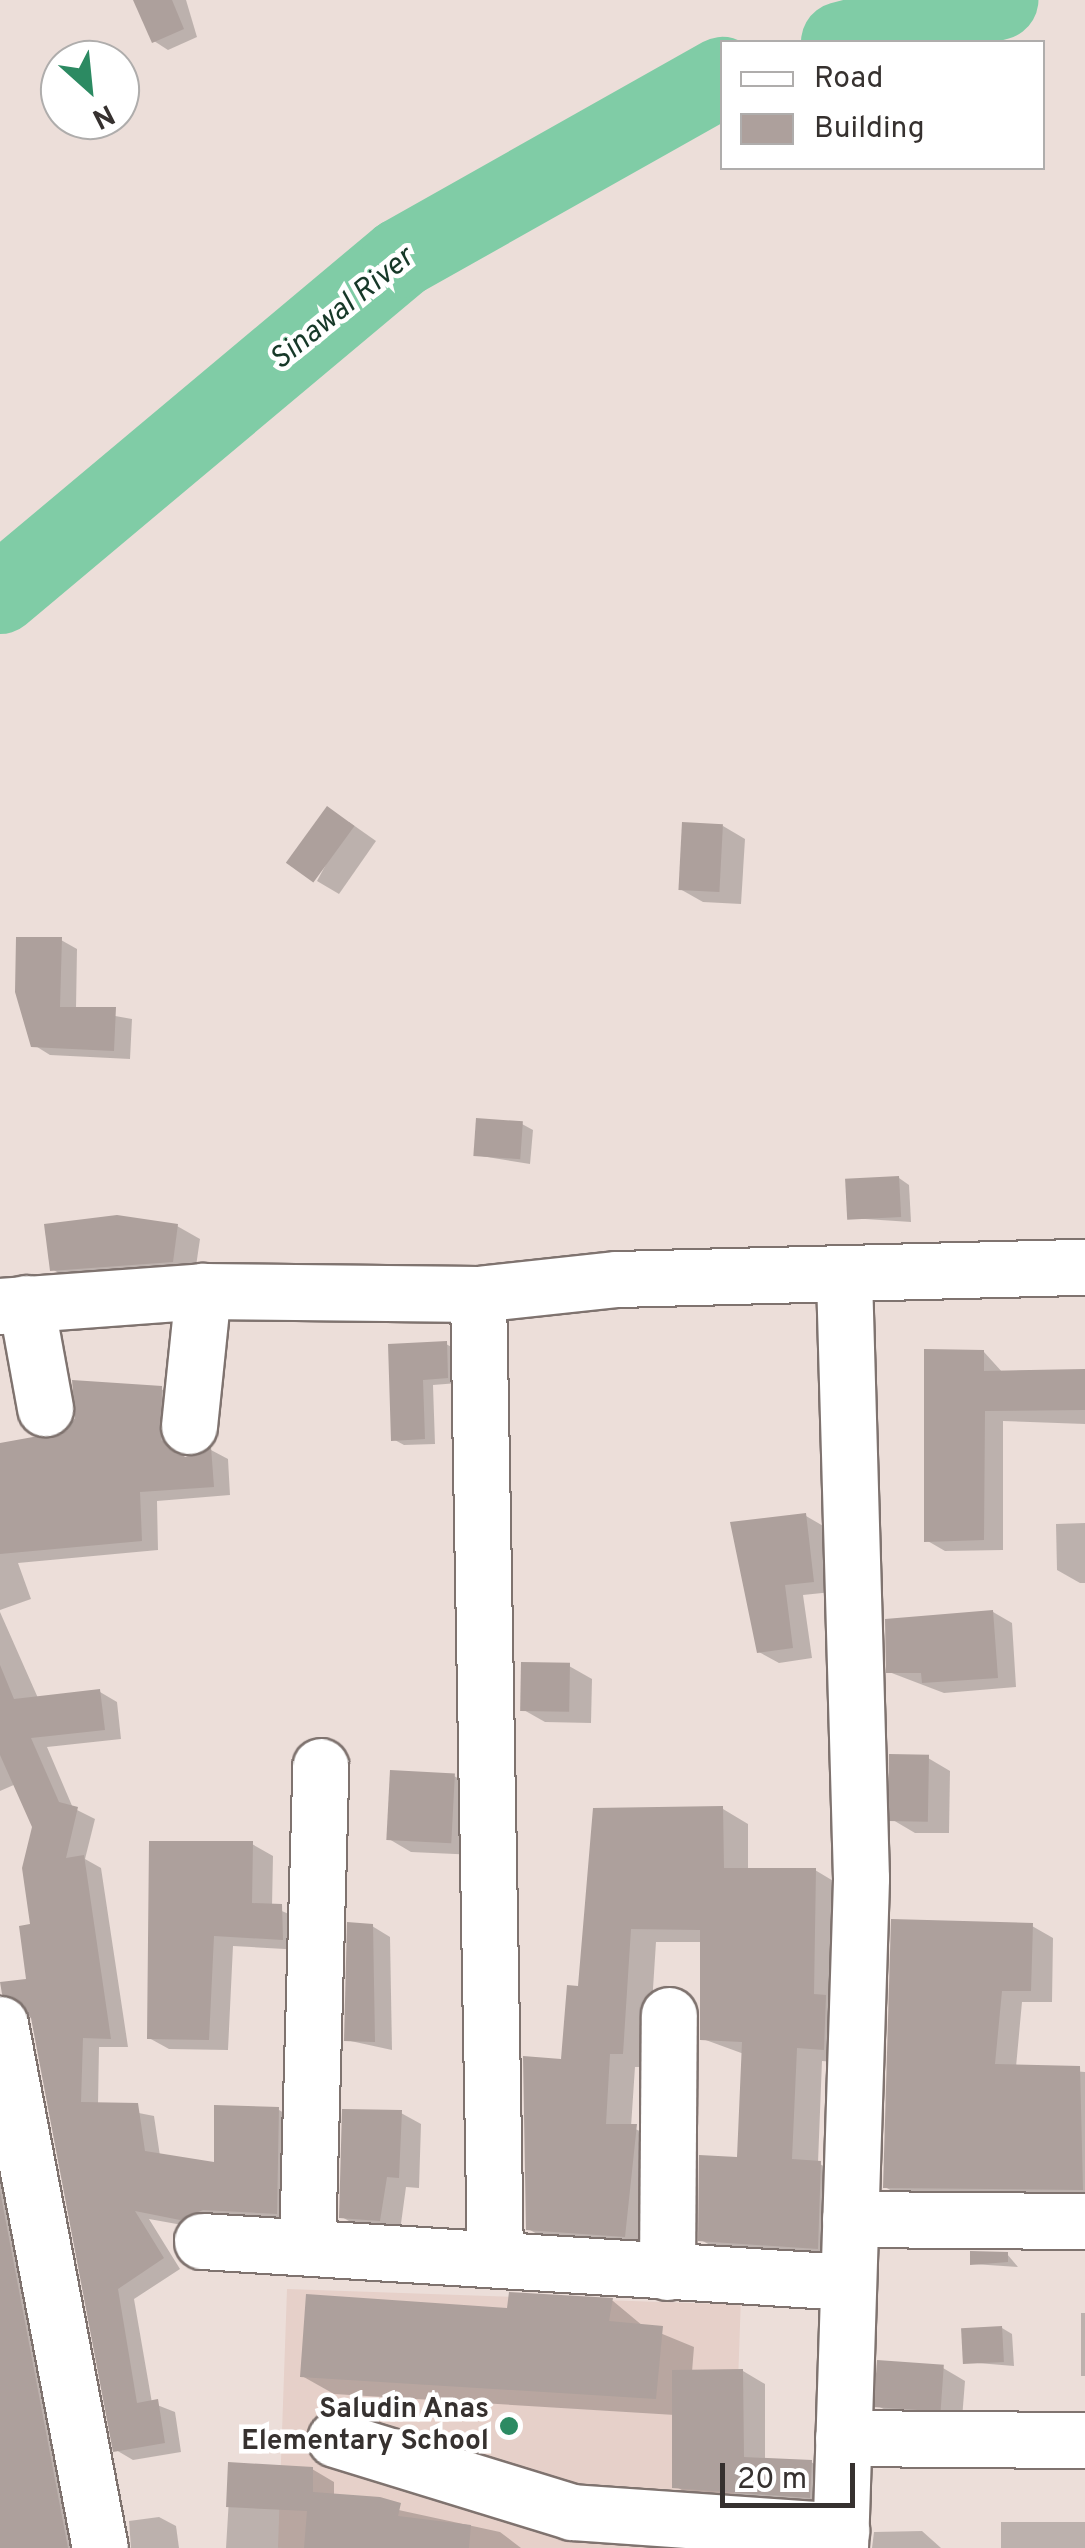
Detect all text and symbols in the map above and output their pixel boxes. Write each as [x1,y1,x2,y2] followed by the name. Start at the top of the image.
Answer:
[40,40,140,140] north arrow
[720,40,1045,170] legend
[814,61,883,98] text: Road
[86,94,120,136] text: N
[814,111,925,148] text: Building
[264,241,422,379] water label: Sinawal River
[241,2393,489,2459] place label: Saludin Anas Elementary School
[498,2415,520,2437] marker: Saludin Anas Elementary School
[725,2443,860,2505] scale bar
[737,2462,807,2499] text: 20 m

